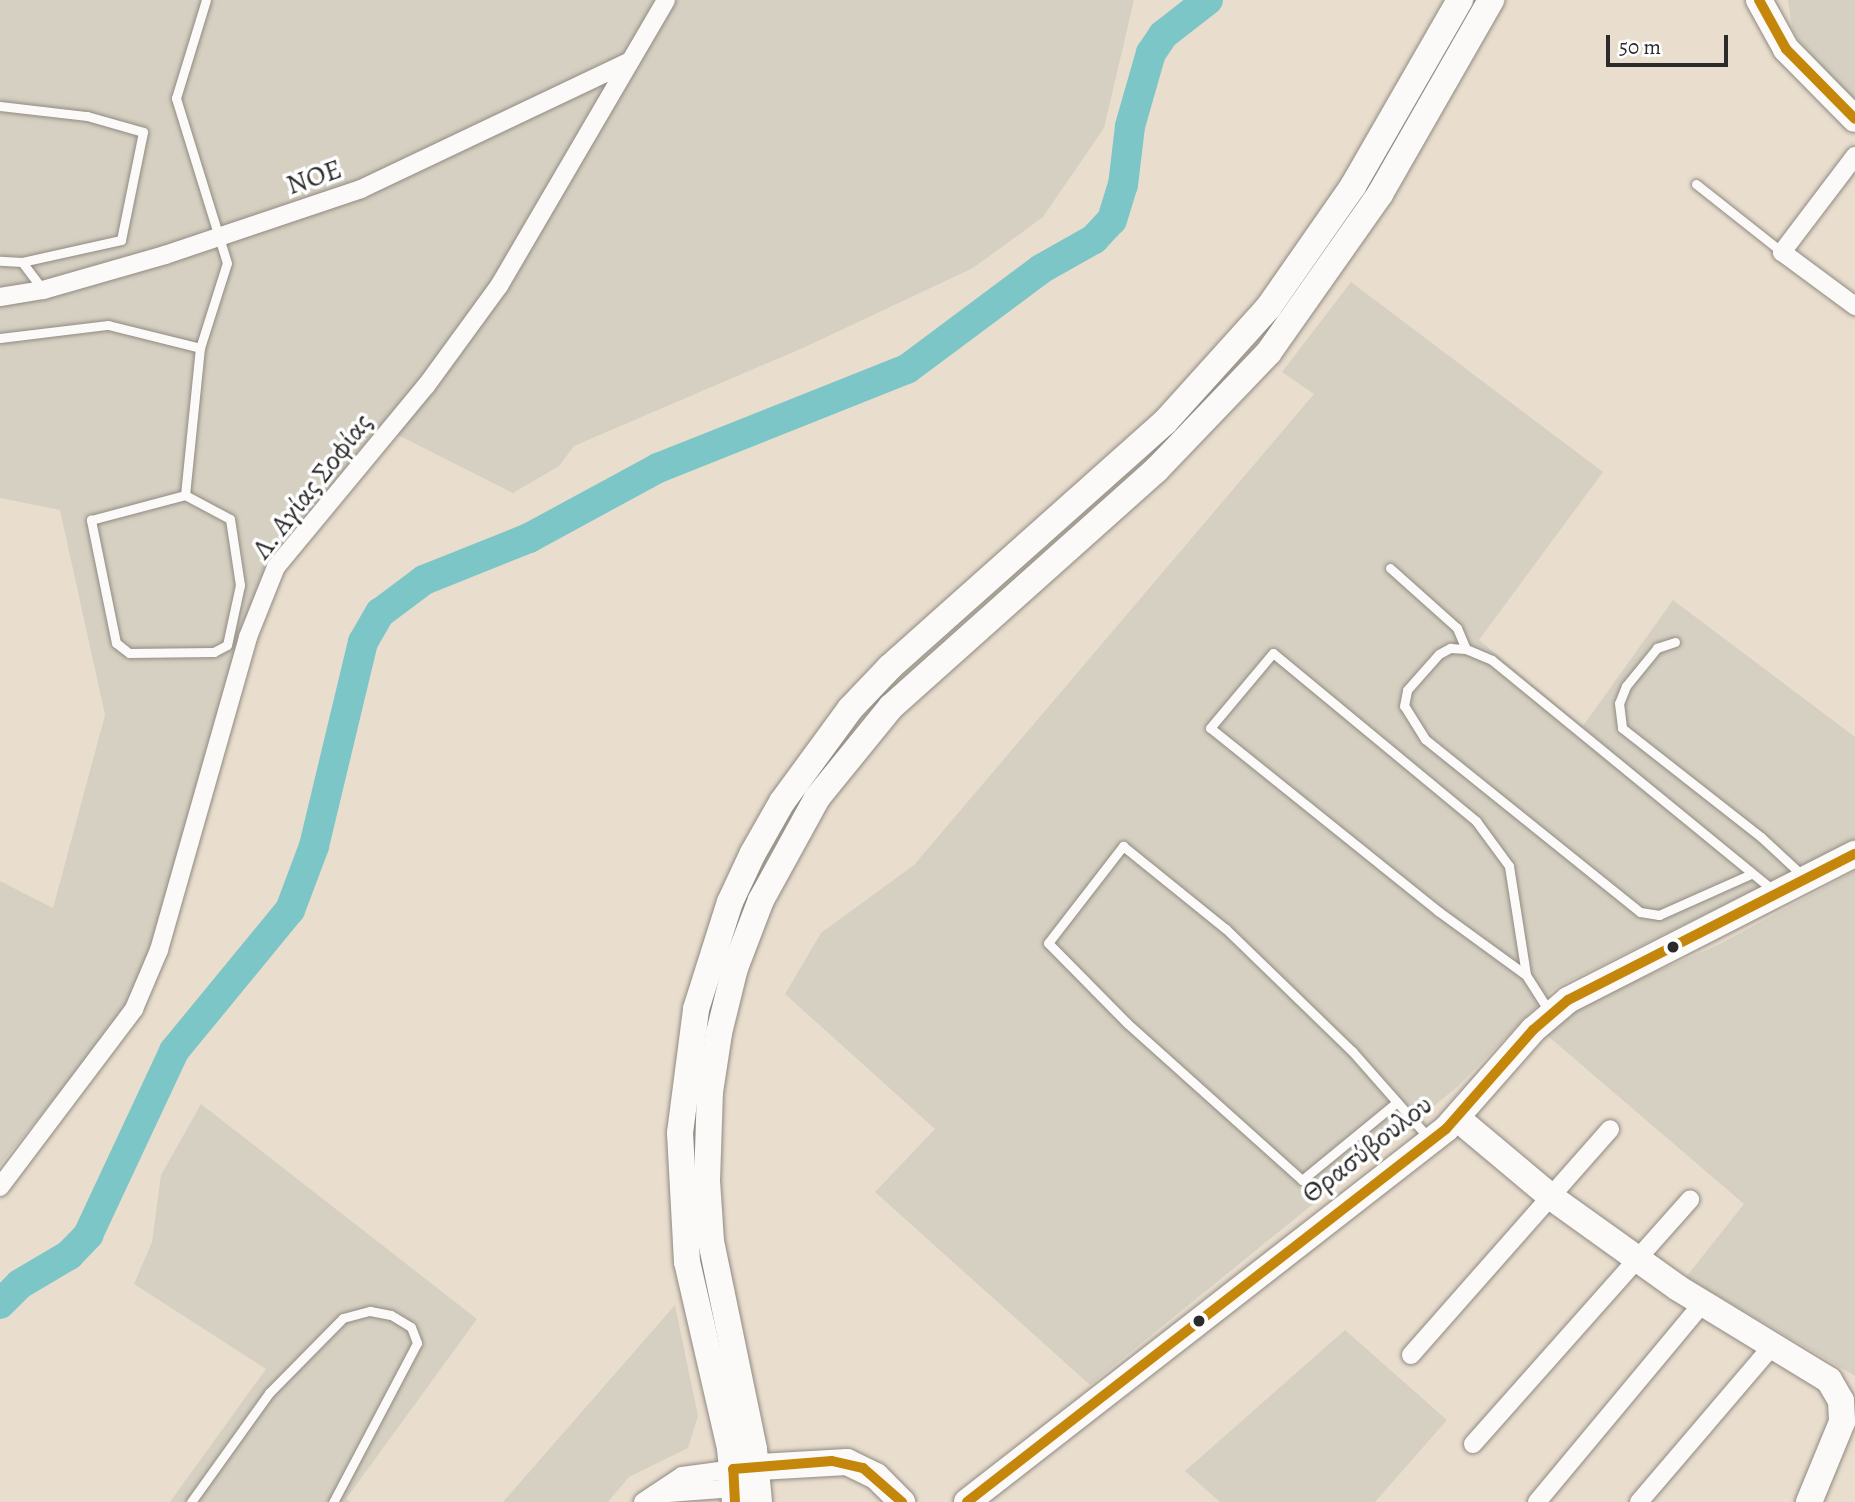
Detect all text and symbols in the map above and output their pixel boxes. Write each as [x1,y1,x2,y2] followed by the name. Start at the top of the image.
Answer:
[1610,21,1732,65] scale bar
[1619,33,1661,61] text: 50 m
[282,152,346,202] street label: NOE
[245,406,379,566] street label: Λ. Αγίας Σοφίας
[1666,940,1680,954] unlabelled marker
[1295,1088,1439,1210] street label: Θρασύβουλου
[1192,1314,1206,1328] unlabelled marker

